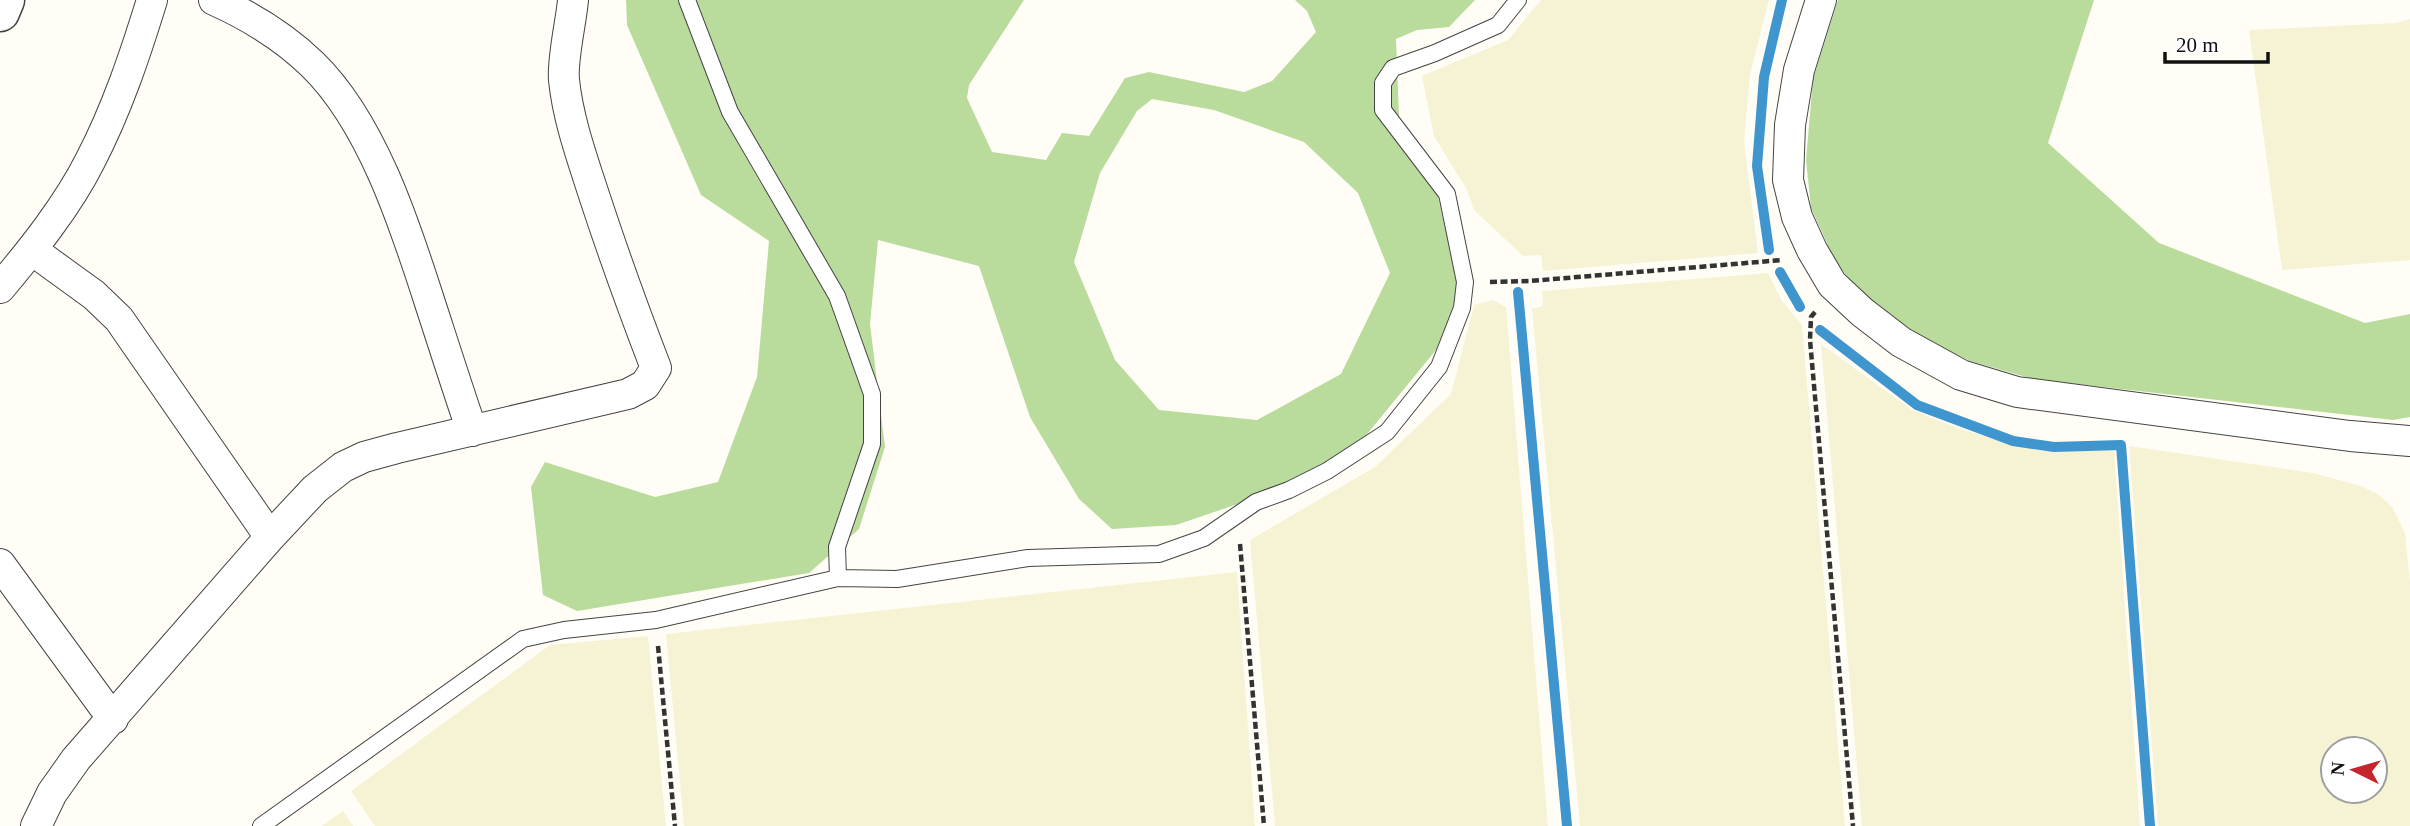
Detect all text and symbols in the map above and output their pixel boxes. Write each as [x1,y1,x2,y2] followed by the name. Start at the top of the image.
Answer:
[2165,21,2268,65] scale bar
[2176,33,2219,57] text: 20 m
[2319,735,2389,805] north arrow
[2327,761,2349,776] text: N

